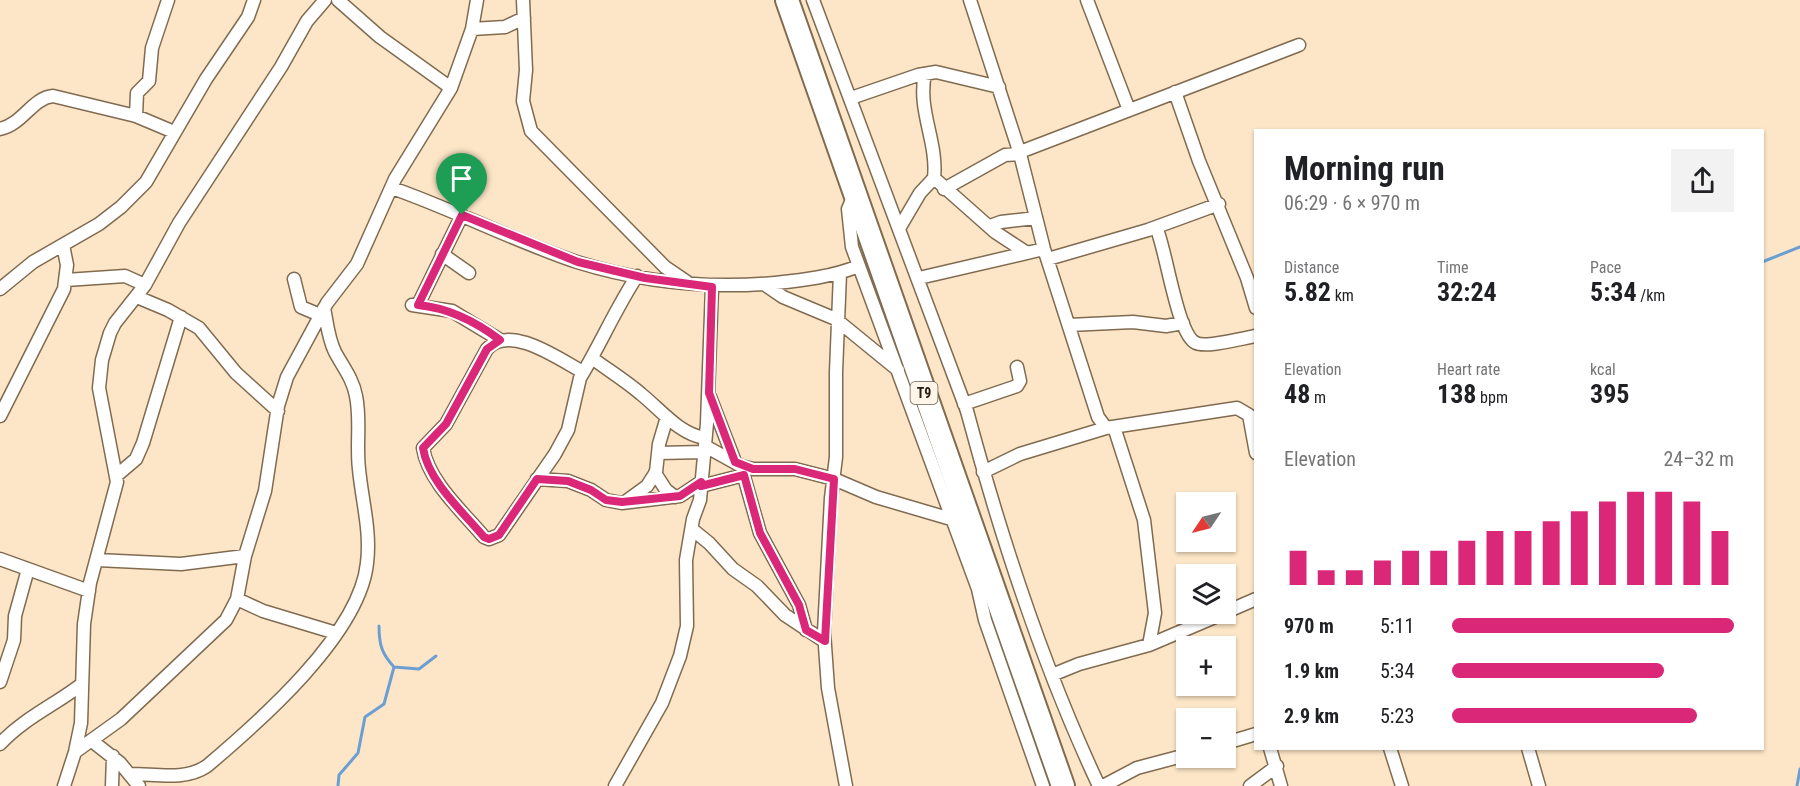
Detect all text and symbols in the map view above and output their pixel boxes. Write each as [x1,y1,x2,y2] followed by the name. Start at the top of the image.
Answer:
[1284,149,1445,188] text: Morning run
[1671,149,1734,212] button: share
[436,153,487,215] pin
[445,162,478,195] icon: arrive
[1284,191,1420,215] text: 06:29 · 6 × 970 m
[1284,258,1339,277] text: Distance
[1437,258,1469,277] text: Time
[1590,258,1621,277] text: Pace
[1284,277,1331,307] text: 5.82
[1437,277,1497,307] text: 32:24
[1590,277,1637,307] text: 5:34
[1331,286,1354,305] text: km
[1637,286,1665,305] text: /km
[1284,360,1342,379] text: Elevation
[1437,360,1500,379] text: Heart rate
[1590,360,1616,379] text: kcal
[1284,379,1310,409] text: 48
[1437,379,1476,409] text: 138
[1590,379,1629,409] text: 395
[910,382,938,404] road number: T9
[1310,388,1326,407] text: m
[1476,388,1508,407] text: bpm
[1284,447,1356,471] text: Elevation
[1663,447,1734,471] text: 24–32 m
[1176,492,1236,552] north arrow
[1176,492,1236,768] map controls
[1176,564,1236,624] button: layers
[1284,614,1334,638] text: 970 m
[1380,614,1414,638] text: 5:11
[1176,636,1236,696] button: +
[1284,659,1339,683] text: 1.9 km
[1380,659,1414,683] text: 5:34
[1284,704,1339,728] text: 2.9 km
[1380,704,1414,728] text: 5:23
[1176,708,1236,768] button: −

